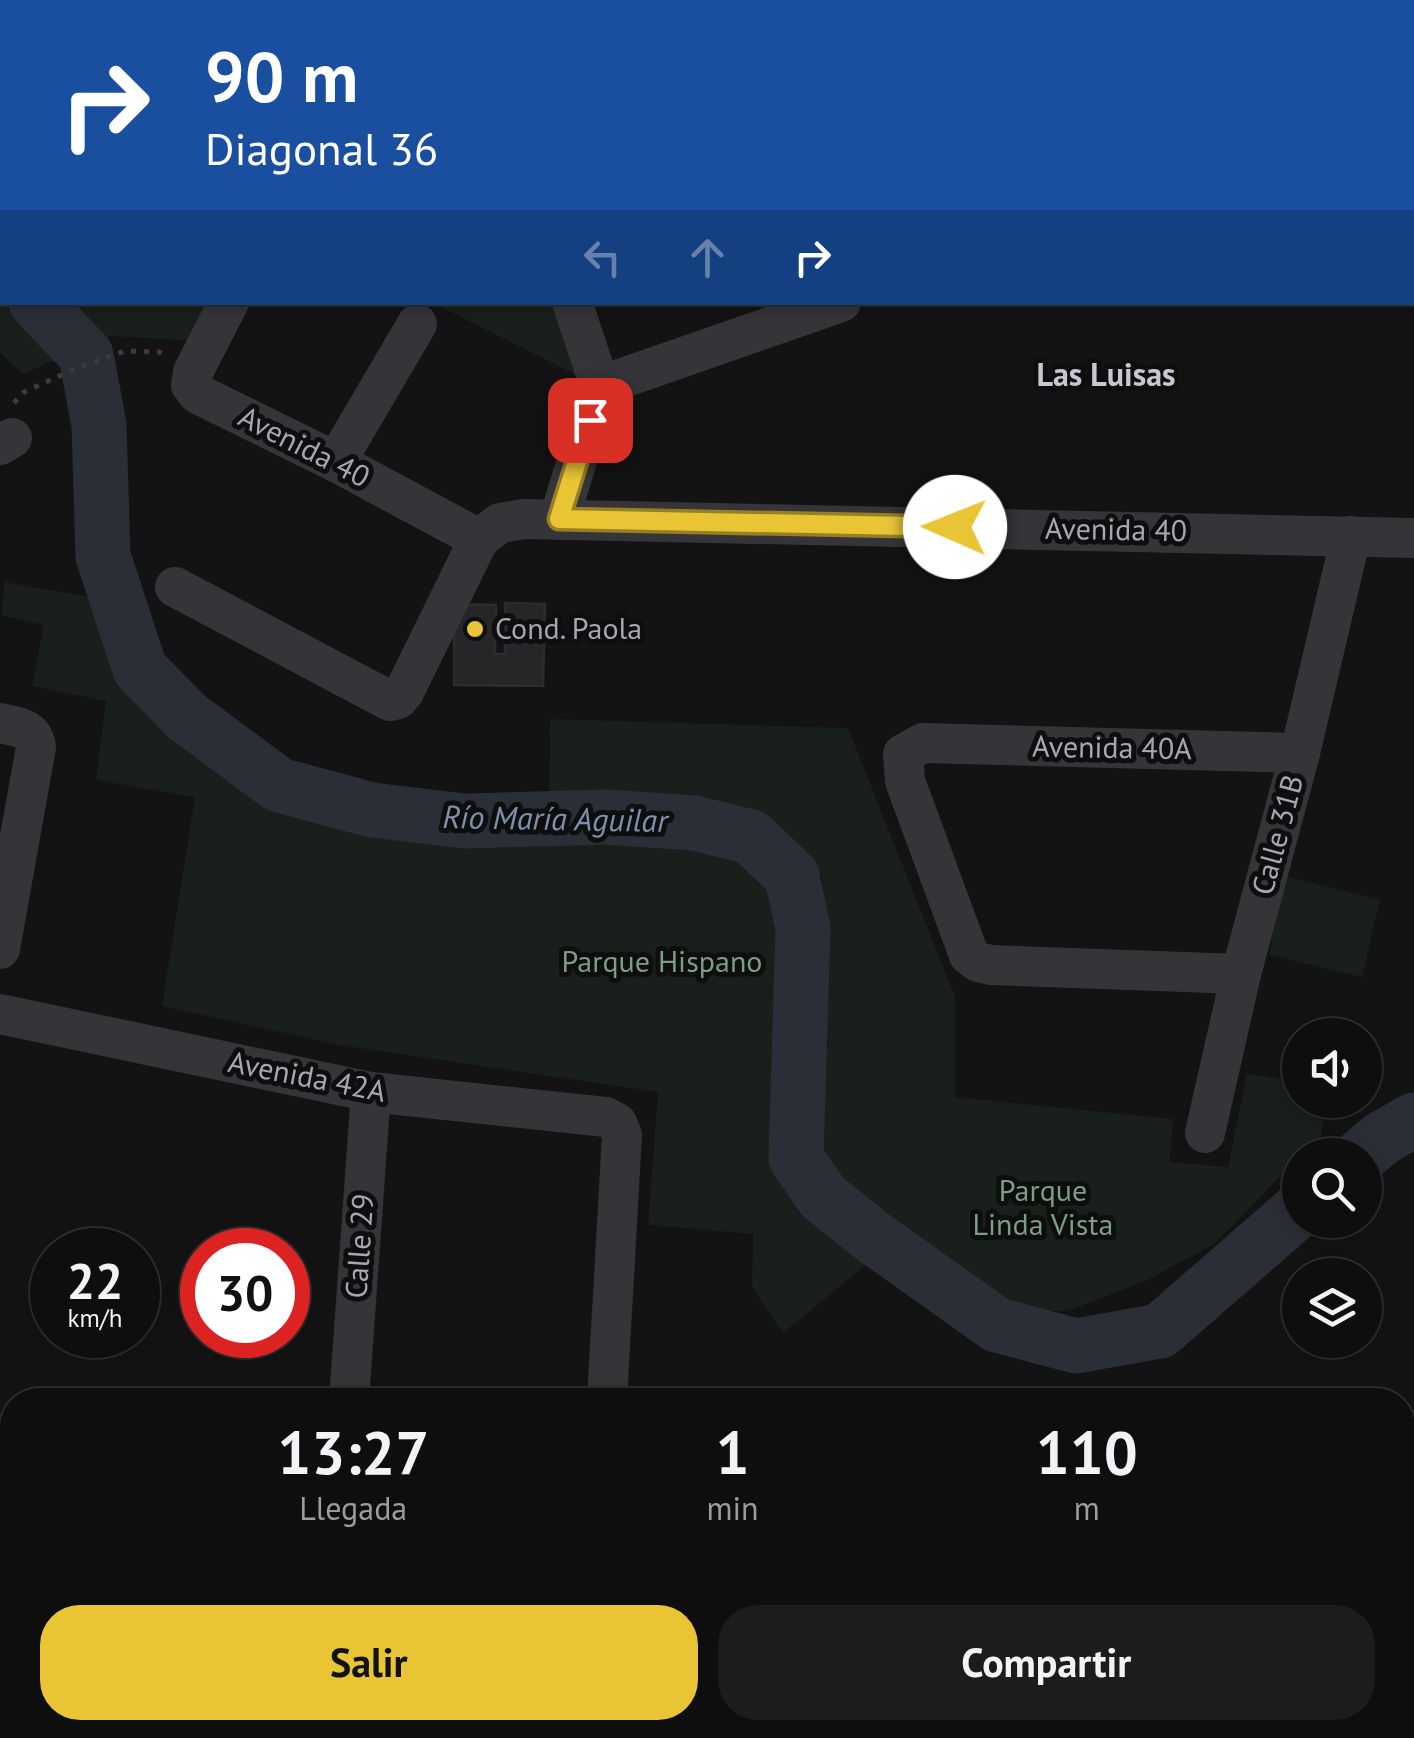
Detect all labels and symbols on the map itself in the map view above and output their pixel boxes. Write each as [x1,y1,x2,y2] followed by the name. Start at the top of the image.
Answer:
[1036,353,1176,395] district label: Las Luisas
[548,378,633,463] pin
[233,396,377,495] street label: Avenida 40
[903,475,1007,579] position arrow
[1045,508,1187,549] street label: Avenida 40
[495,608,642,647] place label: Cond. Paola
[464,618,486,640] marker: Cond. Paola
[1032,726,1193,767] street label: Avenida 40A
[1242,770,1311,899] street label: Calle 31B
[442,795,671,841] water label: Río María Aguilar
[562,941,762,980] park label: Parque Hispano
[225,1041,390,1110] street label: Avenida 42A
[973,1170,1113,1243] park label: Parque Linda Vista
[335,1192,382,1300] street label: Calle 29
[180,1228,310,1358] speed limit sign: 30

